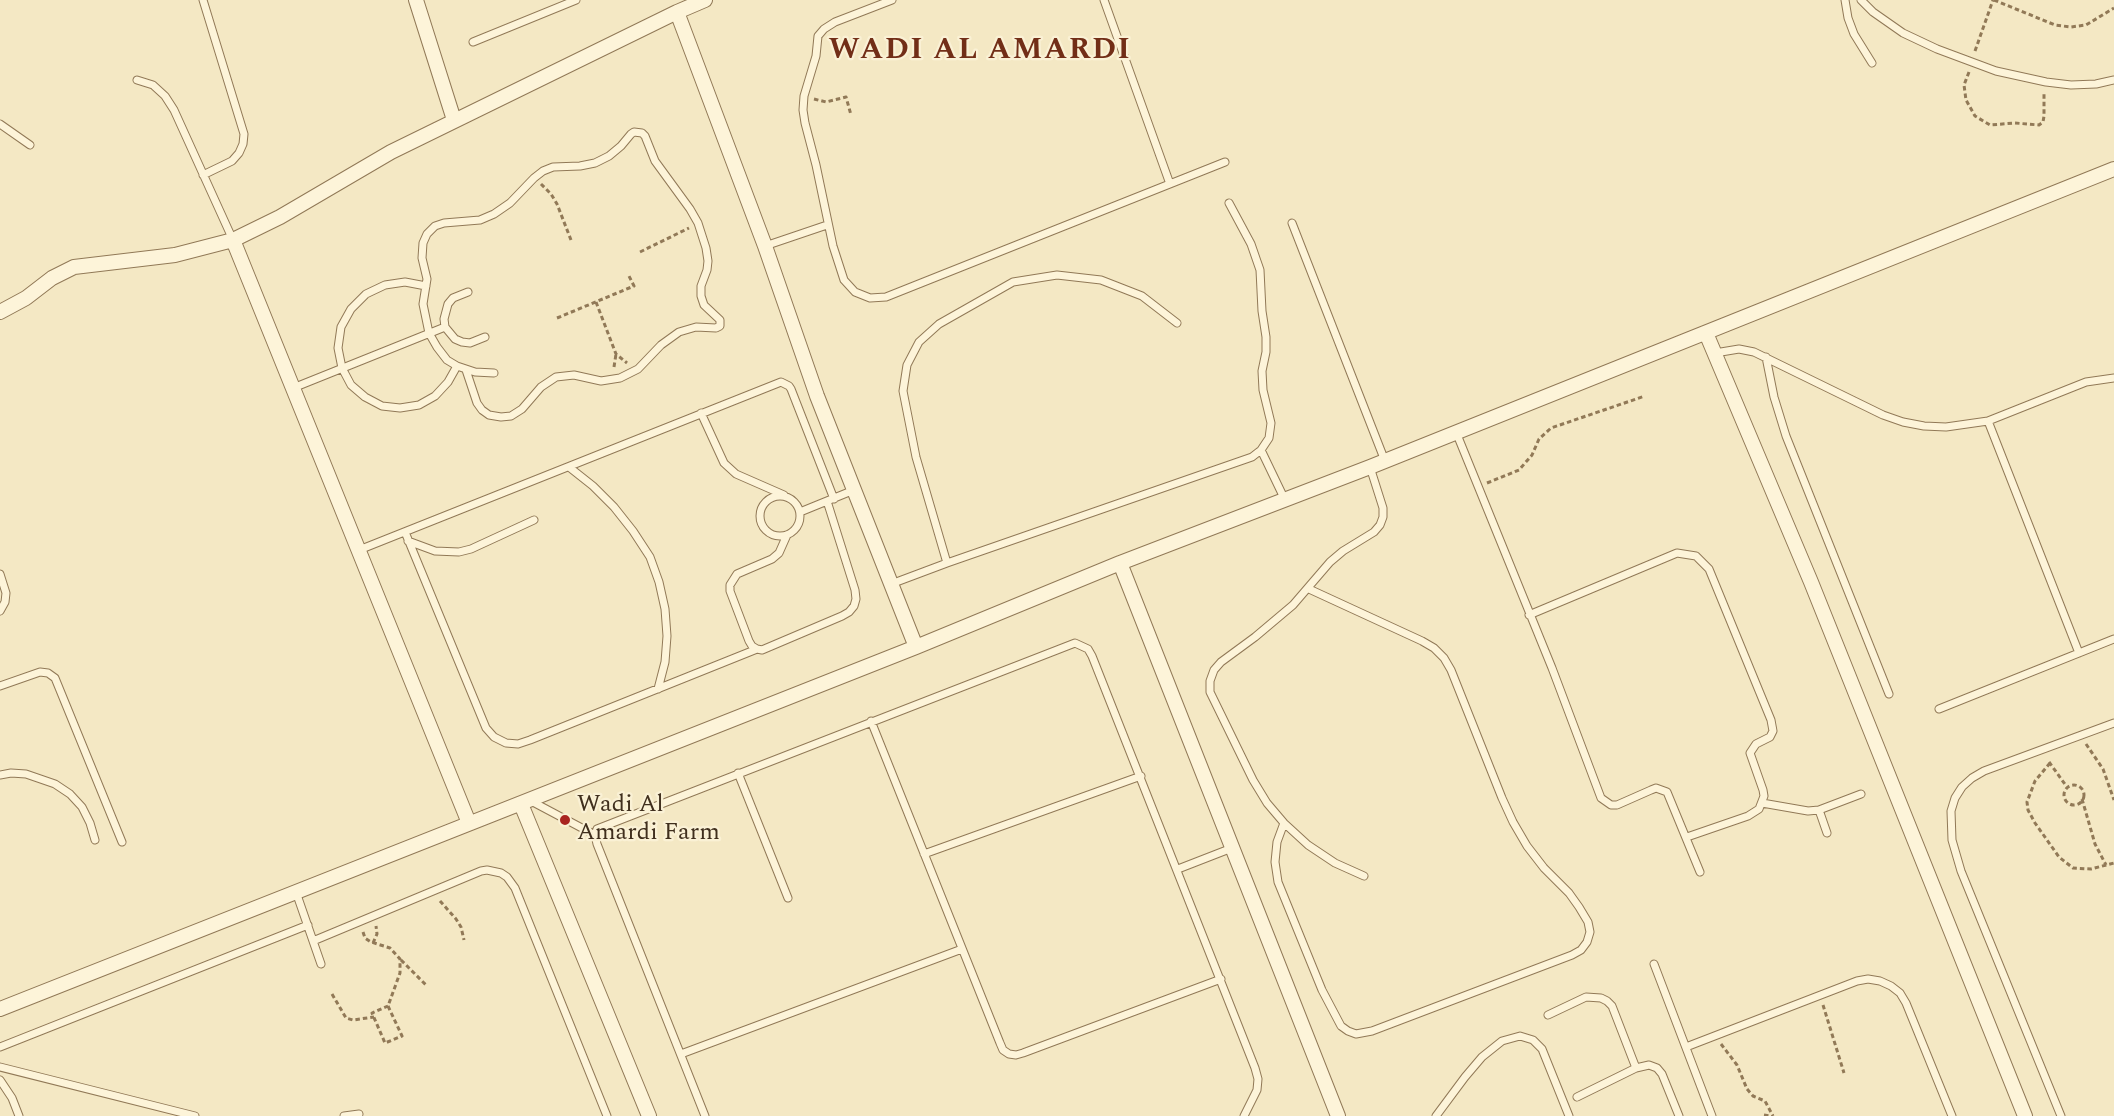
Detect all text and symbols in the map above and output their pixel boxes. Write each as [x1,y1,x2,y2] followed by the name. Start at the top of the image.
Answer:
[829,34,1131,70] district label: WADI AL AMARDI
[577,792,720,848] place label: Wadi Al Amardi Farm
[558,813,572,827] marker: Wadi Al Amardi Farm

